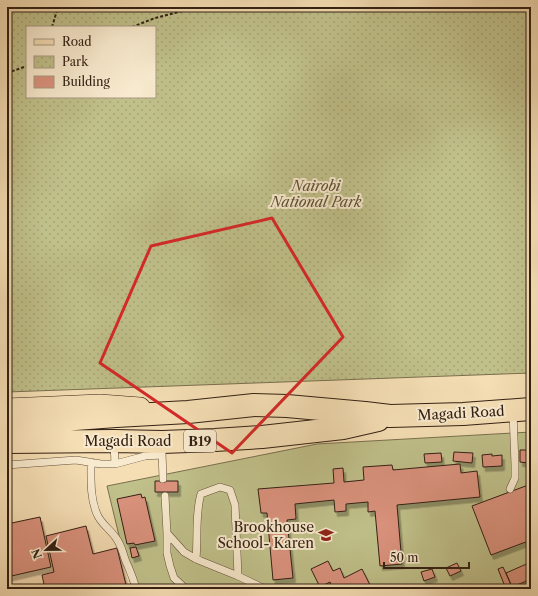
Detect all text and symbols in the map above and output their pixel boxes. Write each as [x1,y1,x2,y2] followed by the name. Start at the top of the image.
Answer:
[26,26,156,98] legend
[62,34,92,49] text: Road
[62,54,89,69] text: Park
[62,74,110,89] text: Building
[269,177,362,211] park label: Nairobi National Park
[417,402,506,424] street label: Magadi Road
[184,430,216,452] road number: B19
[84,432,172,450] street label: Magadi Road
[217,518,314,552] place label: Brookhouse School- Karen
[317,526,335,544] school or university icon: Brookhouse School- Karen
[26,530,66,570] north arrow
[384,544,469,570] scale bar
[28,546,45,561] text: N
[390,550,419,565] text: 50 m

